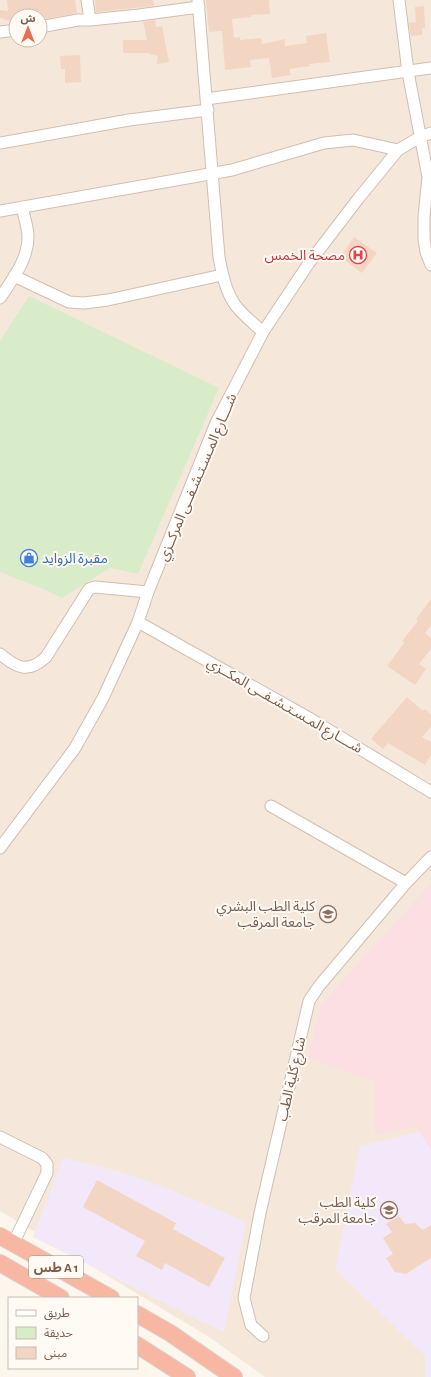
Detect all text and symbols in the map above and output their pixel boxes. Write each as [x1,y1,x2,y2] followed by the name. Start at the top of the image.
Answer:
[8,8,48,48] north arrow
[20,13,36,25] text: ش
[348,245,368,265] hospital icon: مصحة الخمس
[265,249,345,264] place label: مصحة الخمس
[156,392,243,565] street label: شــــارع المـسـتـشـفــى المركــزي
[19,548,39,568] shop icon: مقبرة الزوايد
[42,552,108,567] place label: مقبرة الزوايد
[203,656,365,759] street label: شــــارع المـسـتـشـفــى المكــزي
[216,900,315,931] place label: كلية الطب البشري جامعة المرقب
[318,904,338,924] school or university icon: كلية الطب البشري جامعة المرقب
[275,1036,311,1123] street label: شارع كلية الطب
[298,1196,376,1227] place label: كلية الطب جامعة المرقب
[379,1200,399,1220] school or university icon: كلية الطب جامعة المرقب
[29,1256,83,1278] road number: طس A 1
[8,1297,138,1369] legend
[44,1307,70,1321] text: طريق
[44,1327,73,1340] text: حديقة
[44,1347,67,1360] text: مبنى

